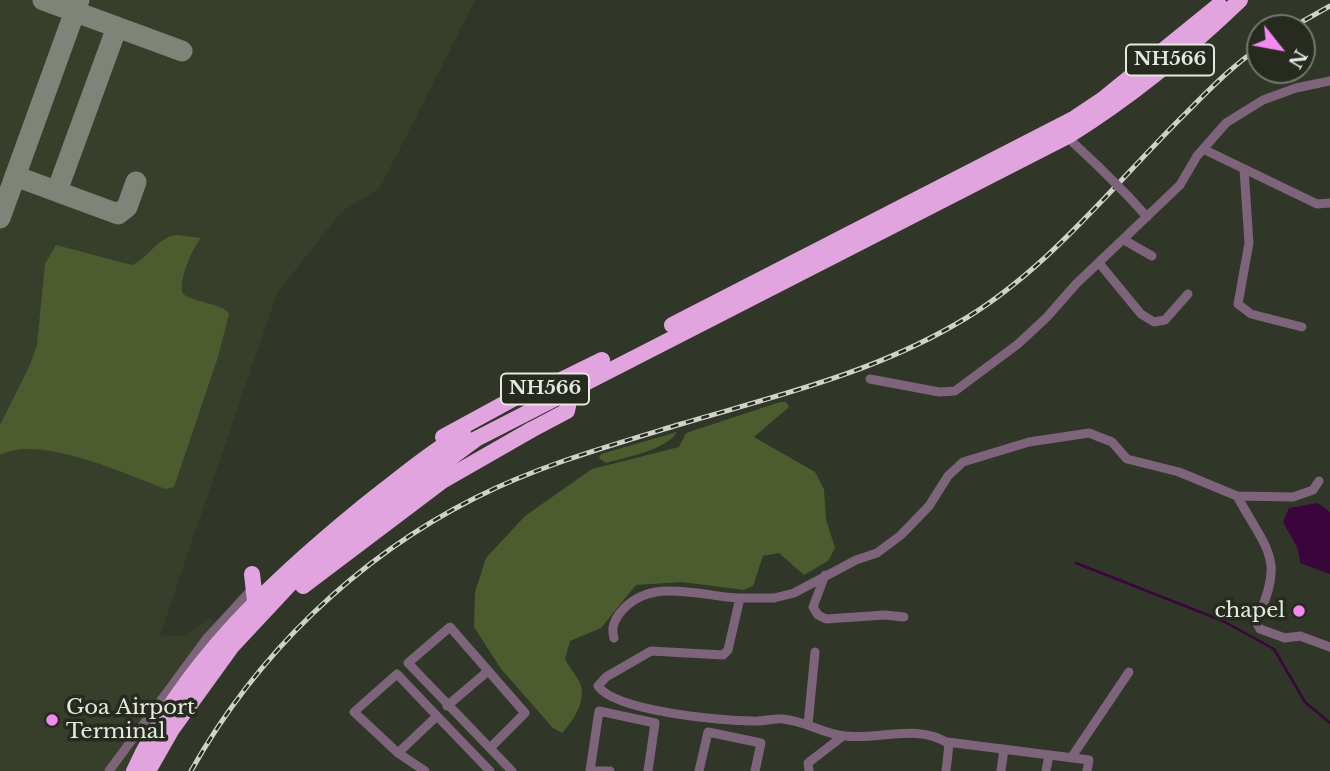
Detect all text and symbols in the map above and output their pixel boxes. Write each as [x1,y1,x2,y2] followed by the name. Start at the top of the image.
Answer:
[1246,14,1316,84] north arrow
[1126,44,1214,76] road number: NH566
[1283,45,1312,73] text: N
[501,374,589,404] road number: NH566
[1215,598,1285,624] place label: chapel
[1291,603,1307,619] marker: chapel
[66,695,195,745] place label: Goa Airport Terminal
[44,712,60,728] marker: Goa Airport Terminal

